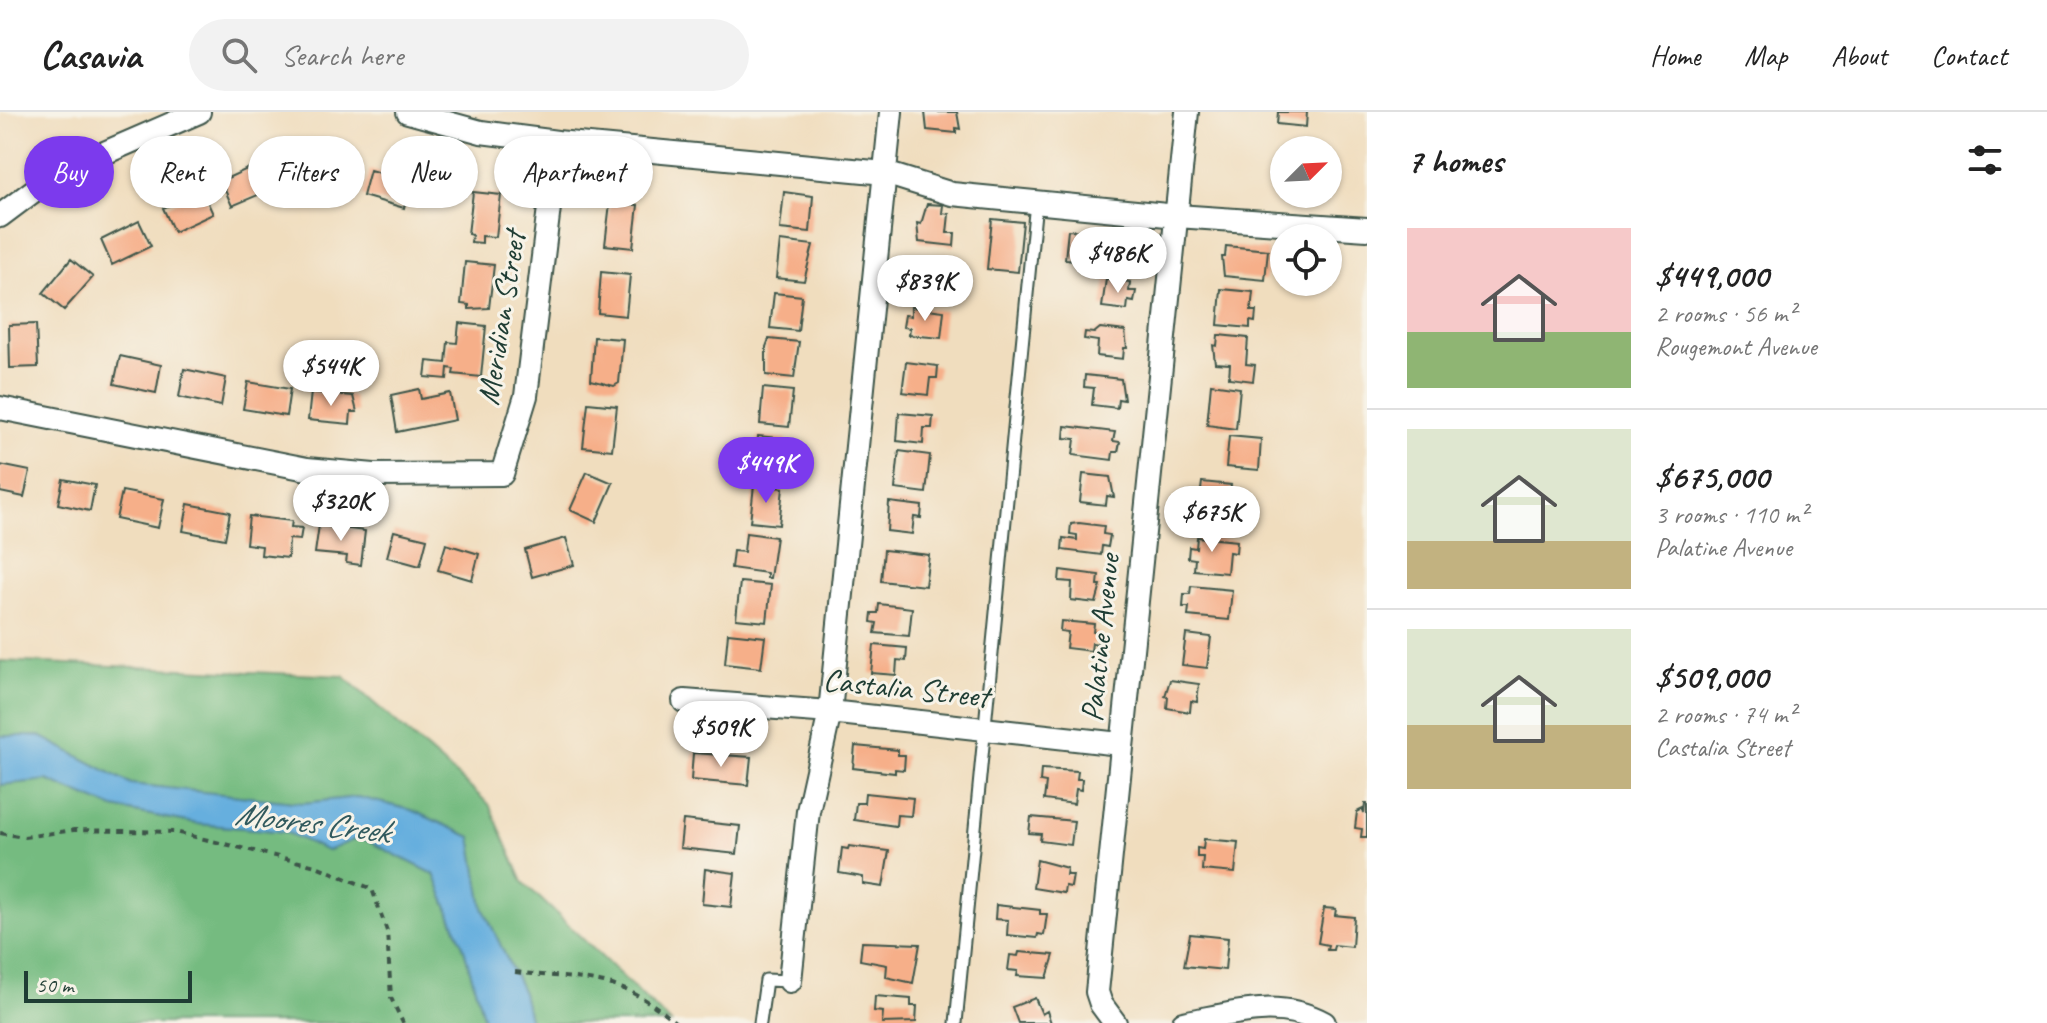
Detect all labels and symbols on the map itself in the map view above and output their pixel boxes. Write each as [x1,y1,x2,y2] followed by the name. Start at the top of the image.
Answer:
[1270,136,1342,208] north arrow
[467,224,536,408] street label: Meridian Street
[1062,227,1174,295] pin: $486K
[869,255,981,323] pin: $839K
[275,340,387,408] pin: $544K
[710,437,822,505] pin: $449K
[285,475,397,543] pin: $320K
[1156,486,1268,554] pin: $675K
[1071,550,1129,724] street label: Palatine Avenue
[821,659,995,718] street label: Castalia Street
[665,701,777,769] pin: $509K
[233,791,397,853] water label: Moores Creek
[24,967,192,1003] scale bar

